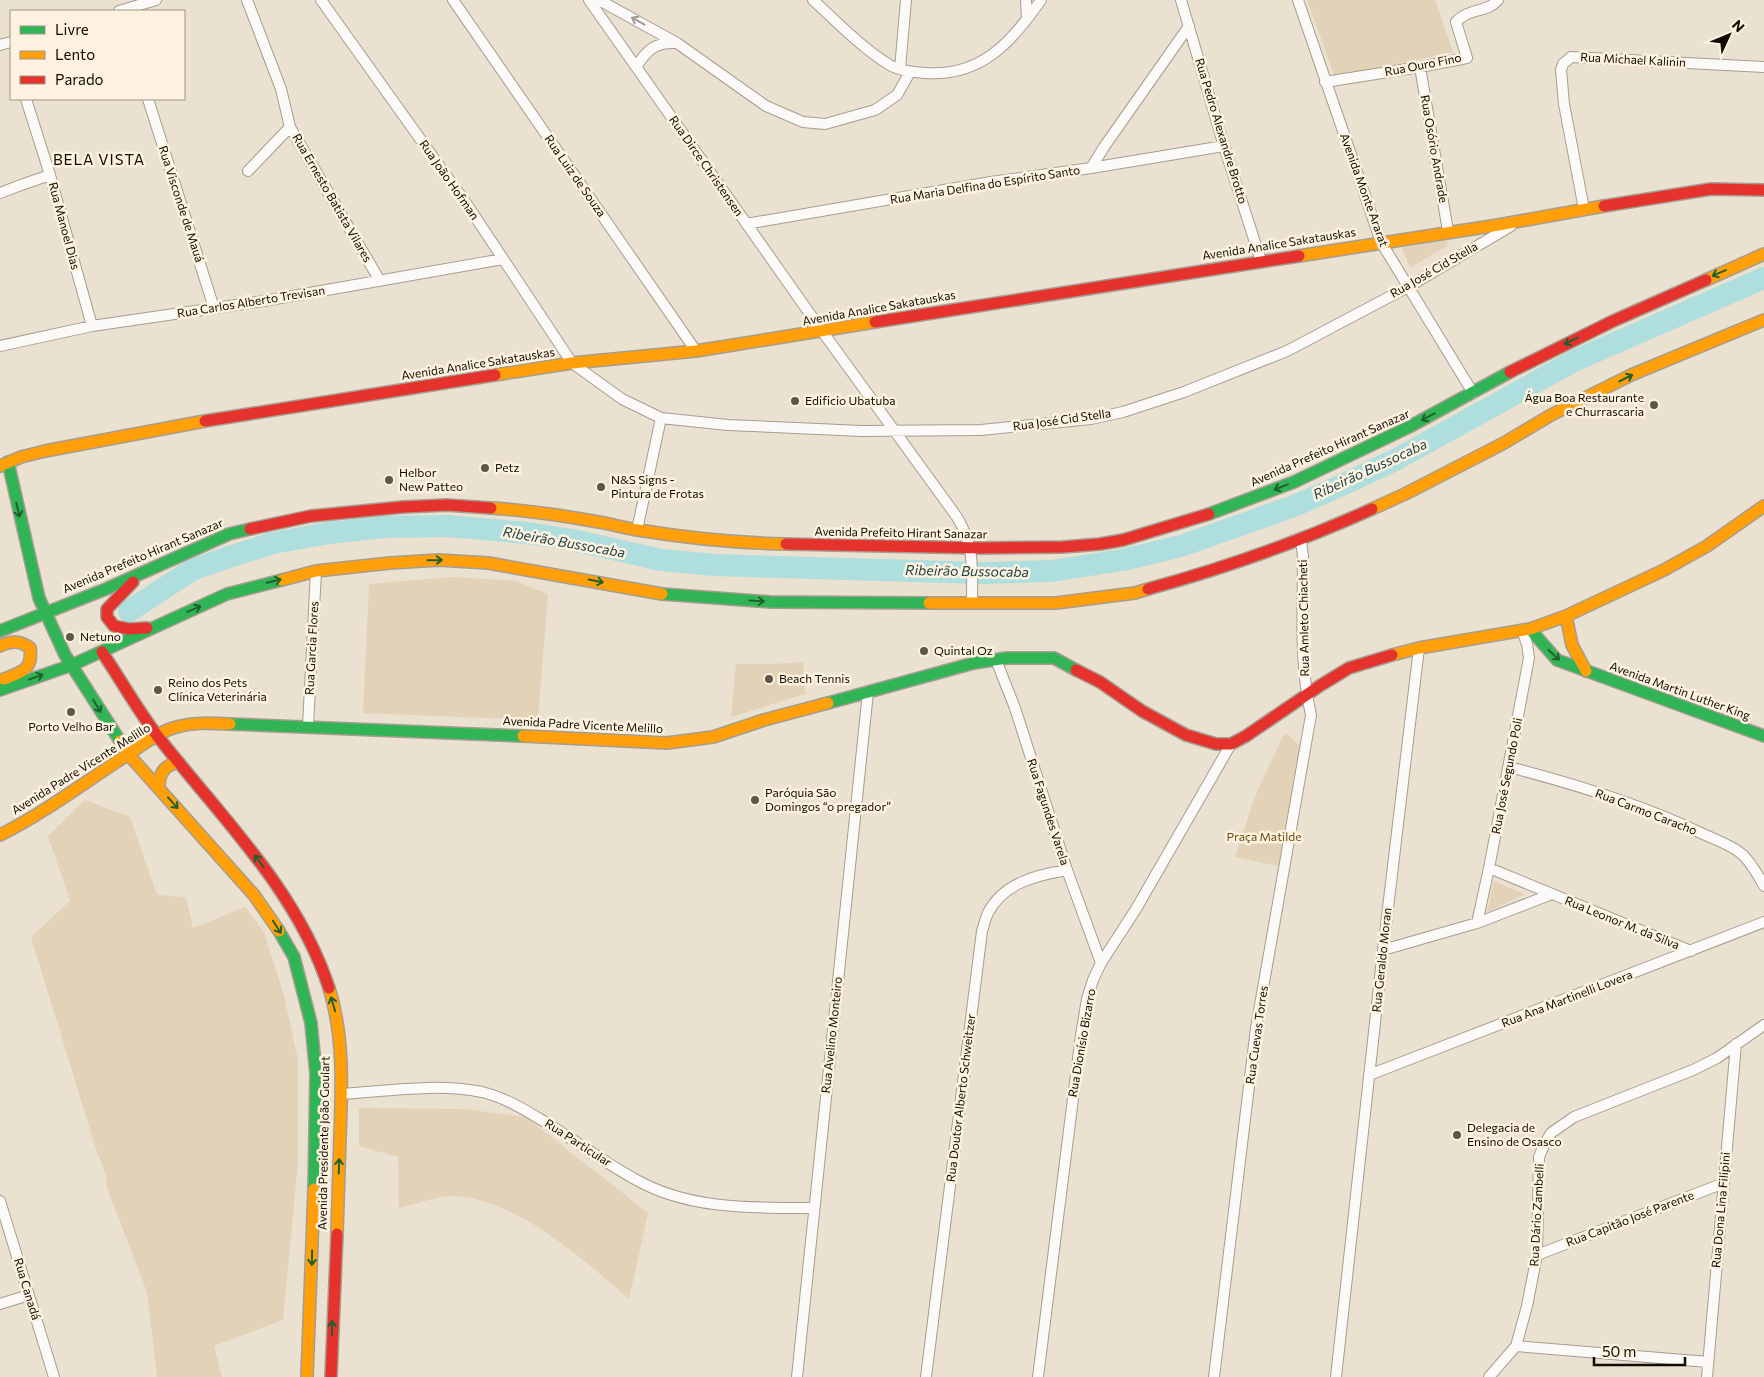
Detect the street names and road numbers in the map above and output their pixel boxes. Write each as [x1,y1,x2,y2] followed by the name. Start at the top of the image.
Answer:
[1580,49,1686,69] street label: Rua Michael Kalinin
[1383,50,1462,78] street label: Rua Ouro Fino
[1193,56,1251,205] street label: Rua Pedro Alexandre Brotto
[1419,94,1451,204] street label: Rua Osório Andrade
[667,112,747,218] street label: Rua Dirce Christensen
[290,131,375,264] street label: Rua Ernesto Batista Vilares
[1338,131,1392,248] street label: Avenida Monte Ararat
[542,132,609,219] street label: Rua Luiz de Souza
[416,137,483,223] street label: Rua João Hofman
[156,144,207,264] street label: Rua Visconde de Mauá
[889,162,1081,206] street label: Rua Maria Delfina do Espírito Santo
[47,180,83,271] street label: Rua Manoel Dias
[1201,224,1357,262] street label: Avenida Analice Sakatauskas
[1387,238,1480,301] street label: Rua José Cid Stella
[176,282,326,320] street label: Rua Carlos Alberto Trevisan
[801,287,957,327] street label: Avenida Analice Sakatauskas
[400,344,556,382] street label: Avenida Analice Sakatauskas
[1012,405,1112,434] street label: Rua José Cid Stella
[1248,405,1412,489] street label: Avenida Prefeito Hirant Sanazar
[60,515,225,595] street label: Avenida Prefeito Hirant Sanazar
[815,523,988,541] street label: Avenida Prefeito Hirant Sanazar
[1295,559,1311,677] street label: Rua Amleto Chiacheti
[302,601,320,695] street label: Rua Garcia Flores
[1608,658,1753,722] street label: Avenida Martin Luther King
[502,713,664,735] street label: Avenida Padre Vicente Melillo
[1488,716,1525,835] street label: Rua José Segundo Poli
[9,720,152,817] street label: Avenida Padre Vicente Melillo
[1025,757,1073,867] street label: Rua Fagundes Varela
[1593,785,1699,837] street label: Rua Carmo Caracho
[1563,893,1682,951] street label: Rua Leonor M. da Silva
[1369,907,1393,1013] street label: Rua Geraldo Moran
[1499,967,1634,1030] street label: Rua Ana Martinelli Lovera
[818,976,844,1094] street label: Rua Avelino Monteiro
[1242,985,1270,1085] street label: Rua Cuevas Torres
[1065,987,1097,1098] street label: Rua Dionísio Bizarro
[943,1013,977,1183] street label: Rua Doutor Alberto Schweitzer
[314,1056,333,1230] street label: Avenida Presidente João Goulart
[543,1115,615,1169] street label: Rua Particular
[1708,1151,1732,1268] street label: Rua Dona Lina Filipini
[1526,1163,1546,1267] street label: Rua Dário Zambelli
[1564,1187,1696,1250] street label: Rua Capitão José Parente
[12,1256,44,1321] street label: Rua Canadá

